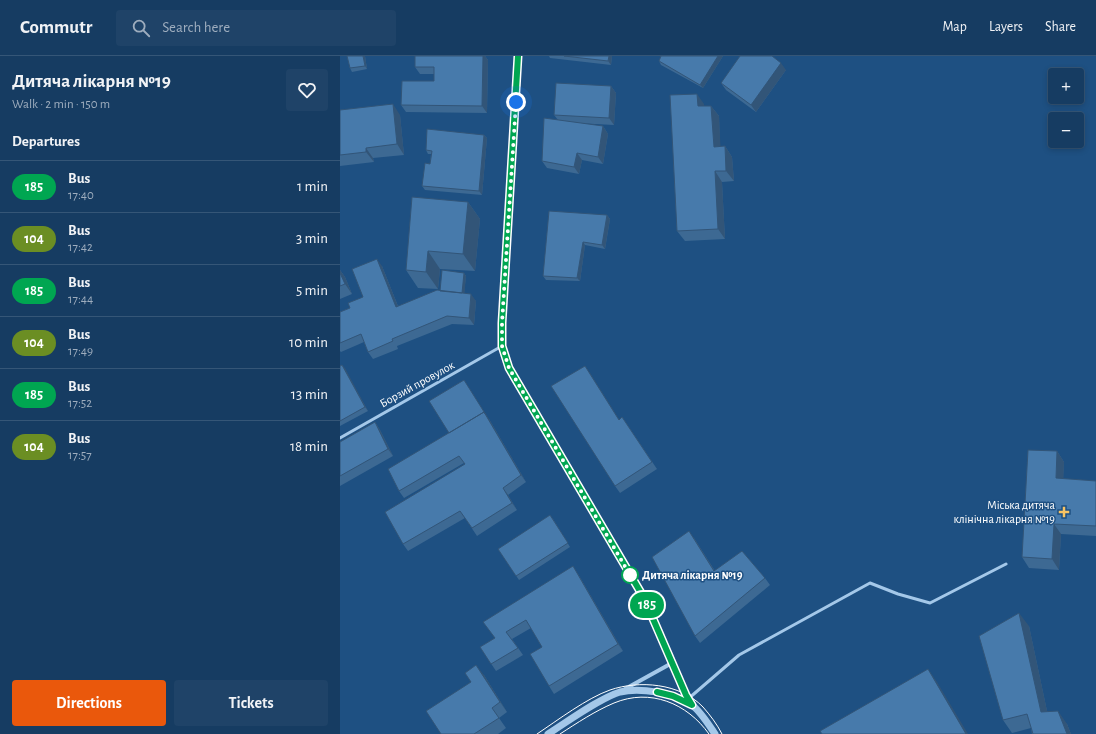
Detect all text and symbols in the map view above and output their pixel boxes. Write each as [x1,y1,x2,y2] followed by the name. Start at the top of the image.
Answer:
[116,10,396,46] search box
[130,17,152,39] icon: search
[20,18,92,37] text: Commutr
[162,20,230,35] text: Search here
[942,20,967,34] text: Map
[989,20,1023,34] text: Layers
[1045,20,1076,34] text: Share
[1048,68,1084,148] map controls
[1048,68,1084,104] button: +
[286,69,328,111] button: heart
[12,72,171,91] text: Дитяча лікарня №19
[506,92,526,112] your location
[12,98,110,111] text: Walk · 2 min · 150 m
[1048,112,1084,148] button: −
[12,134,80,149] text: Departures
[68,171,90,186] text: Bus
[297,179,328,194] text: 1 min
[25,180,43,194] text: 185
[68,189,94,202] text: 17:40
[68,223,90,238] text: Bus
[296,231,328,246] text: 3 min
[24,232,44,246] text: 104
[68,241,93,254] text: 17:42
[68,275,90,290] text: Bus
[296,283,328,298] text: 5 min
[25,284,43,298] text: 185
[68,293,93,306] text: 17:44
[68,327,90,342] text: Bus
[289,335,328,350] text: 10 min
[24,336,44,350] text: 104
[68,345,93,358] text: 17:49
[378,358,457,410] street label: Борзий провулок
[68,379,90,394] text: Bus
[291,387,328,402] text: 13 min
[25,388,43,402] text: 185
[68,397,92,410] text: 17:52
[68,431,90,446] text: Bus
[290,439,328,454] text: 18 min
[24,440,44,454] text: 104
[68,449,92,462] text: 17:57
[954,499,1056,525] place label: Міська дитяча клінічна лікарня №19
[1058,506,1070,518] marker: Міська дитяча клінічна лікарня №19
[621,566,639,584] marker: Дитяча лікарня №19
[642,569,743,581] place label: Дитяча лікарня №19
[624,592,670,618] line badge: 185
[638,598,656,612] text: 185
[12,680,166,726] button: Directions
[174,680,328,726] button: Tickets

